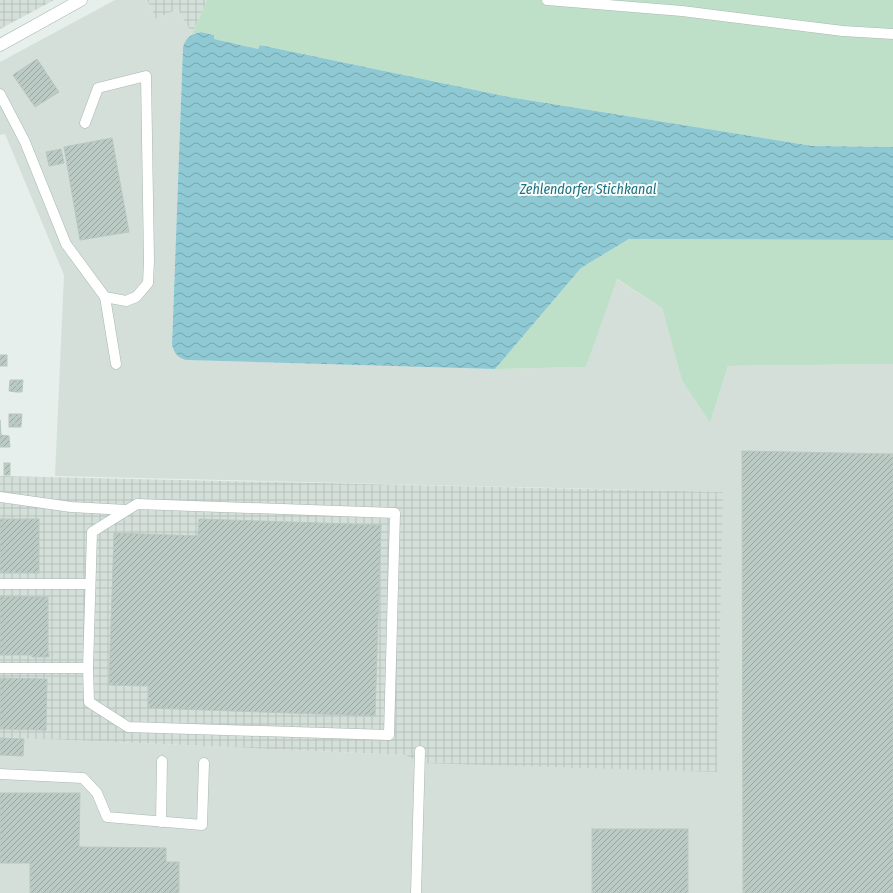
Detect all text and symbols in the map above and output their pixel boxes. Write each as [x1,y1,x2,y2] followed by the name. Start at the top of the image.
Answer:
[519,181,657,198] water label: Zehlendorfer Stichkanal

